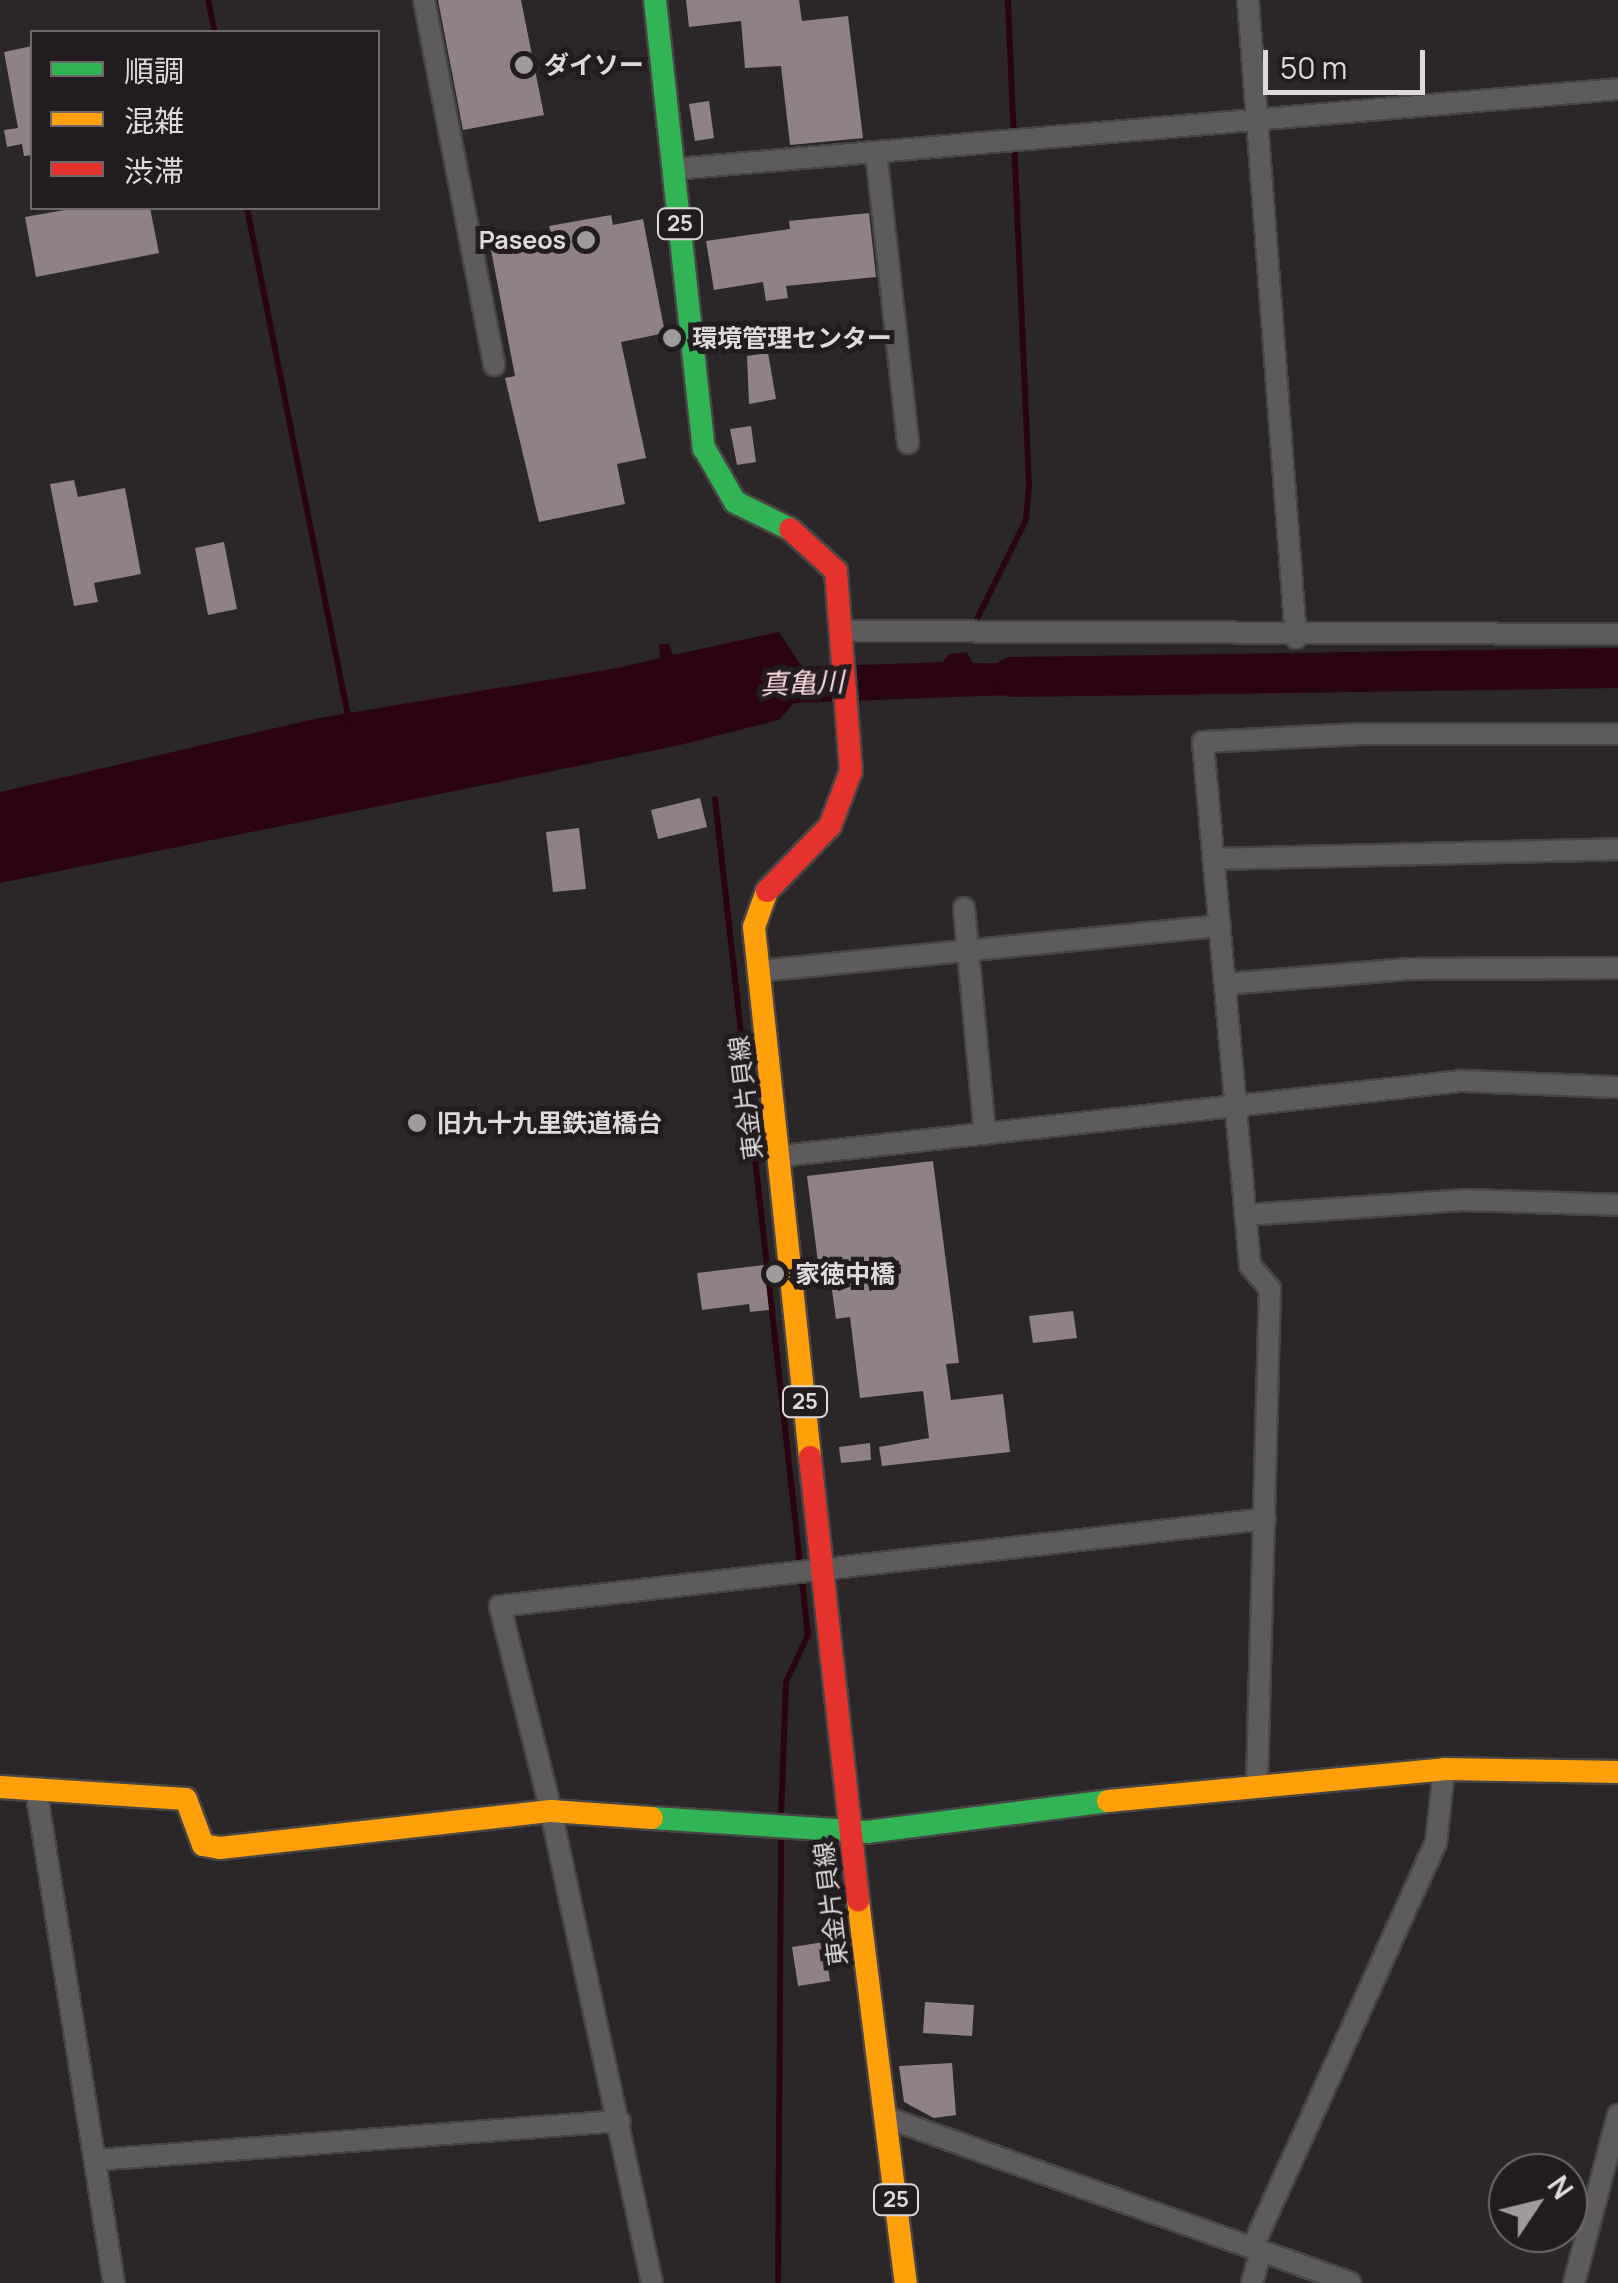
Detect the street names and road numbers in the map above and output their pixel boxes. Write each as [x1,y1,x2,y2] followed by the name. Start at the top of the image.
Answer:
[655,207,705,241] road number: 25
[723,1034,769,1162] street label: 東金片貝線
[780,1385,830,1419] road number: 25
[808,1840,854,1968] street label: 東金片貝線
[871,2183,921,2217] road number: 25

